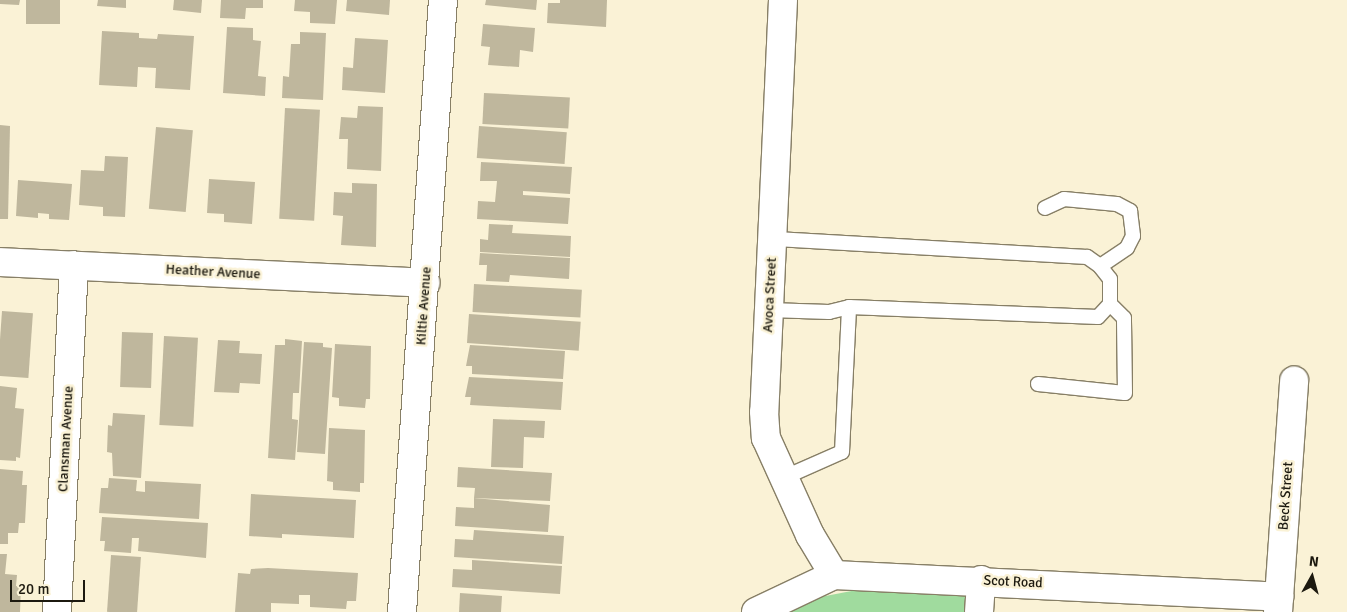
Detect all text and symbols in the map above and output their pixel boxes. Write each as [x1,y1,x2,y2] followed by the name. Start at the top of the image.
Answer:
[760,257,780,333] street label: Avoca Street
[165,261,261,283] street label: Heather Avenue
[413,266,435,346] street label: Kiltie Avenue
[55,386,77,492] street label: Clansman Avenue
[1275,461,1297,531] street label: Beck Street
[1287,552,1337,602] north arrow
[1308,553,1320,571] text: N
[12,570,88,602] scale bar
[983,572,1043,592] street label: Scot Road
[18,580,49,598] text: 20 m

